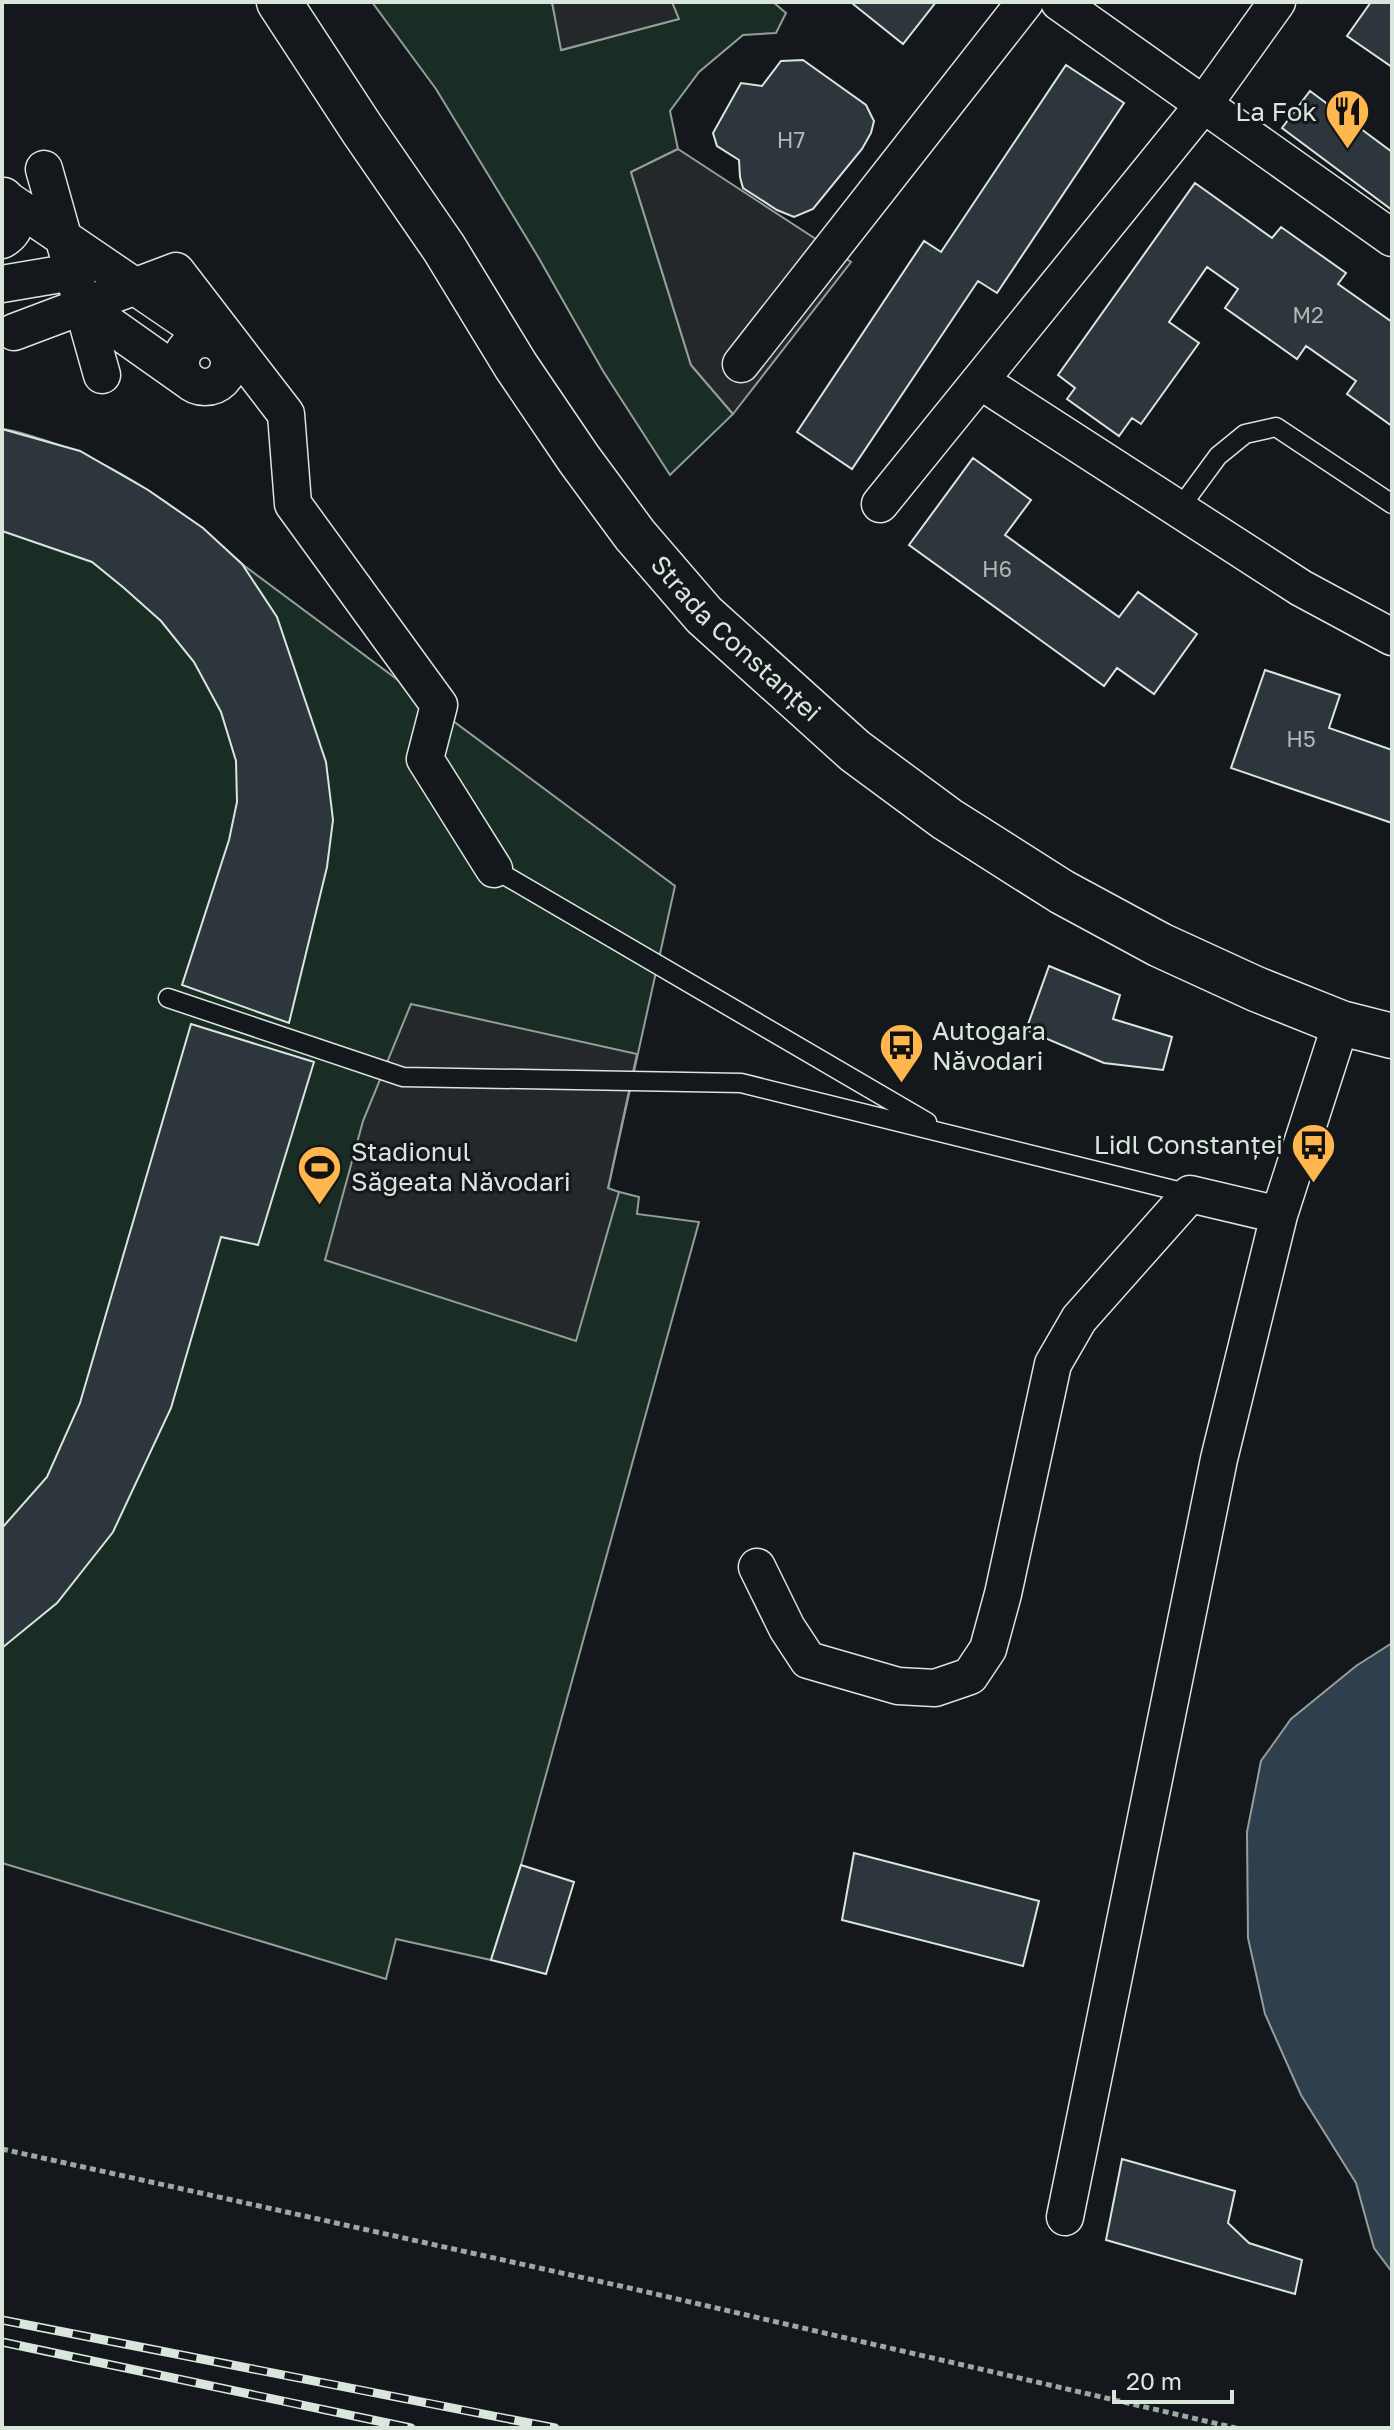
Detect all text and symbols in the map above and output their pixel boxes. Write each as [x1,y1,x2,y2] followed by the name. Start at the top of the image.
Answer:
[1324,88,1372,151] restaurant icon: La Fok
[1235,96,1317,127] place label: La Fok
[777,126,805,153] house number: H7
[1292,301,1324,328] house number: M2
[645,549,827,728] street label: Strada Constanței
[982,555,1012,582] house number: H6
[1286,725,1316,752] house number: H5
[932,1015,1046,1076] place label: Autogara Năvodari
[877,1022,925,1085] bus stop icon: Autogara Năvodari
[1290,1121,1338,1184] bus stop icon: Lidl Constanței
[1094,1129,1283,1160] place label: Lidl Constanței
[351,1136,571,1197] place label: Stadionul Săgeata Năvodari
[296,1143,344,1206] sports icon: Stadionul Săgeata Năvodari
[1114,2354,1232,2404] scale bar
[1126,2366,1182,2395] text: 20 m

